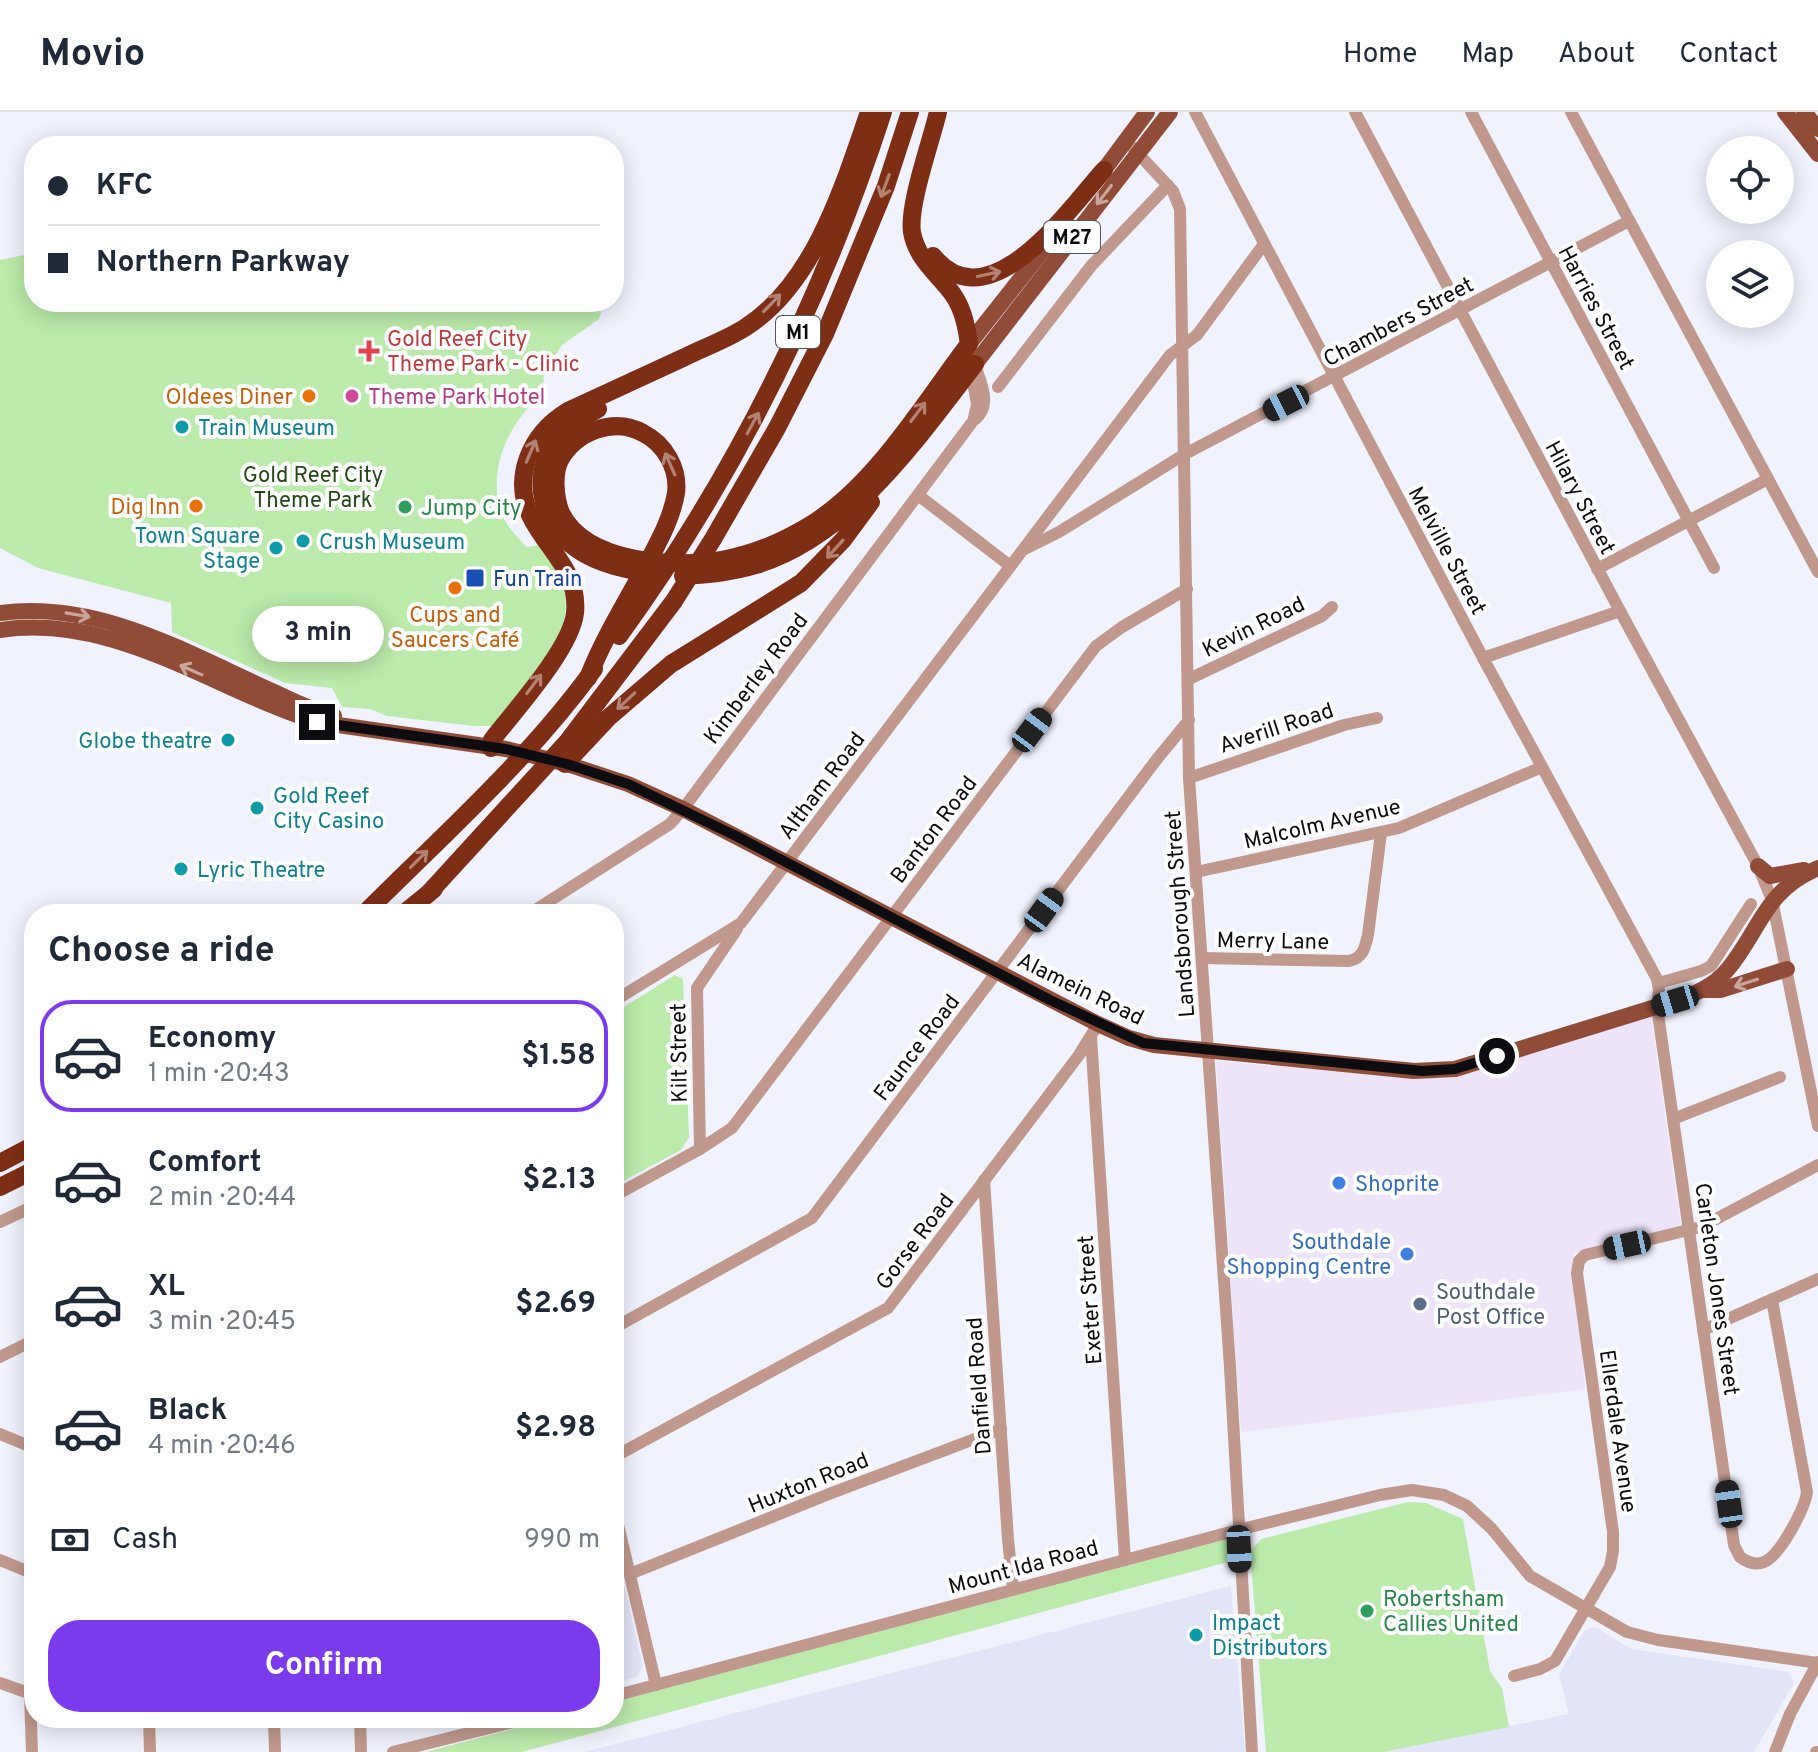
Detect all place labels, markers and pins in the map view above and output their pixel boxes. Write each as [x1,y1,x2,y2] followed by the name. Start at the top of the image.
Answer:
[387,327,580,379] place label: Gold Reef City Theme Park - Clinic
[358,340,380,362] marker: Gold Reef City Theme Park - Clinic
[166,385,293,412] place label: Oldees Diner
[368,385,545,412] place label: Theme Park Hotel
[300,387,318,405] marker: Oldees Diner
[343,387,361,405] marker: Theme Park Hotel
[198,416,335,443] place label: Train Museum
[173,418,191,436] marker: Train Museum
[111,495,180,522] place label: Dig Inn
[421,496,521,523] place label: Jump City
[187,497,205,515] marker: Dig Inn
[396,498,414,516] marker: Jump City
[134,524,260,576] place label: Town Square Stage
[319,530,465,557] place label: Crush Museum
[294,532,312,550] marker: Crush Museum
[267,539,285,557] marker: Town Square Stage
[464,567,486,589] marker: Fun Train
[493,567,582,594] place label: Fun Train
[446,579,464,597] marker: Cups and Saucers Café
[391,603,519,655] place label: Cups and Saucers Café
[78,729,212,756] place label: Globe theatre
[219,731,237,749] marker: Globe theatre
[273,784,384,836] place label: Gold Reef City Casino
[248,799,266,817] marker: Gold Reef City Casino
[197,858,325,885] place label: Lyric Theatre
[172,860,190,878] marker: Lyric Theatre
[1355,1172,1439,1199] place label: Shoprite
[1330,1174,1348,1192] marker: Shoprite
[1227,1230,1391,1282] place label: Southdale Shopping Centre
[1398,1245,1416,1263] marker: Southdale Shopping Centre
[1436,1280,1545,1332] place label: Southdale Post Office
[1411,1295,1429,1313] marker: Southdale Post Office
[1383,1587,1519,1639] place label: Robertsham Callies United
[1358,1602,1376,1620] marker: Robertsham Callies United
[1212,1611,1328,1663] place label: Impact Distributors
[1187,1626,1205,1644] marker: Impact Distributors

